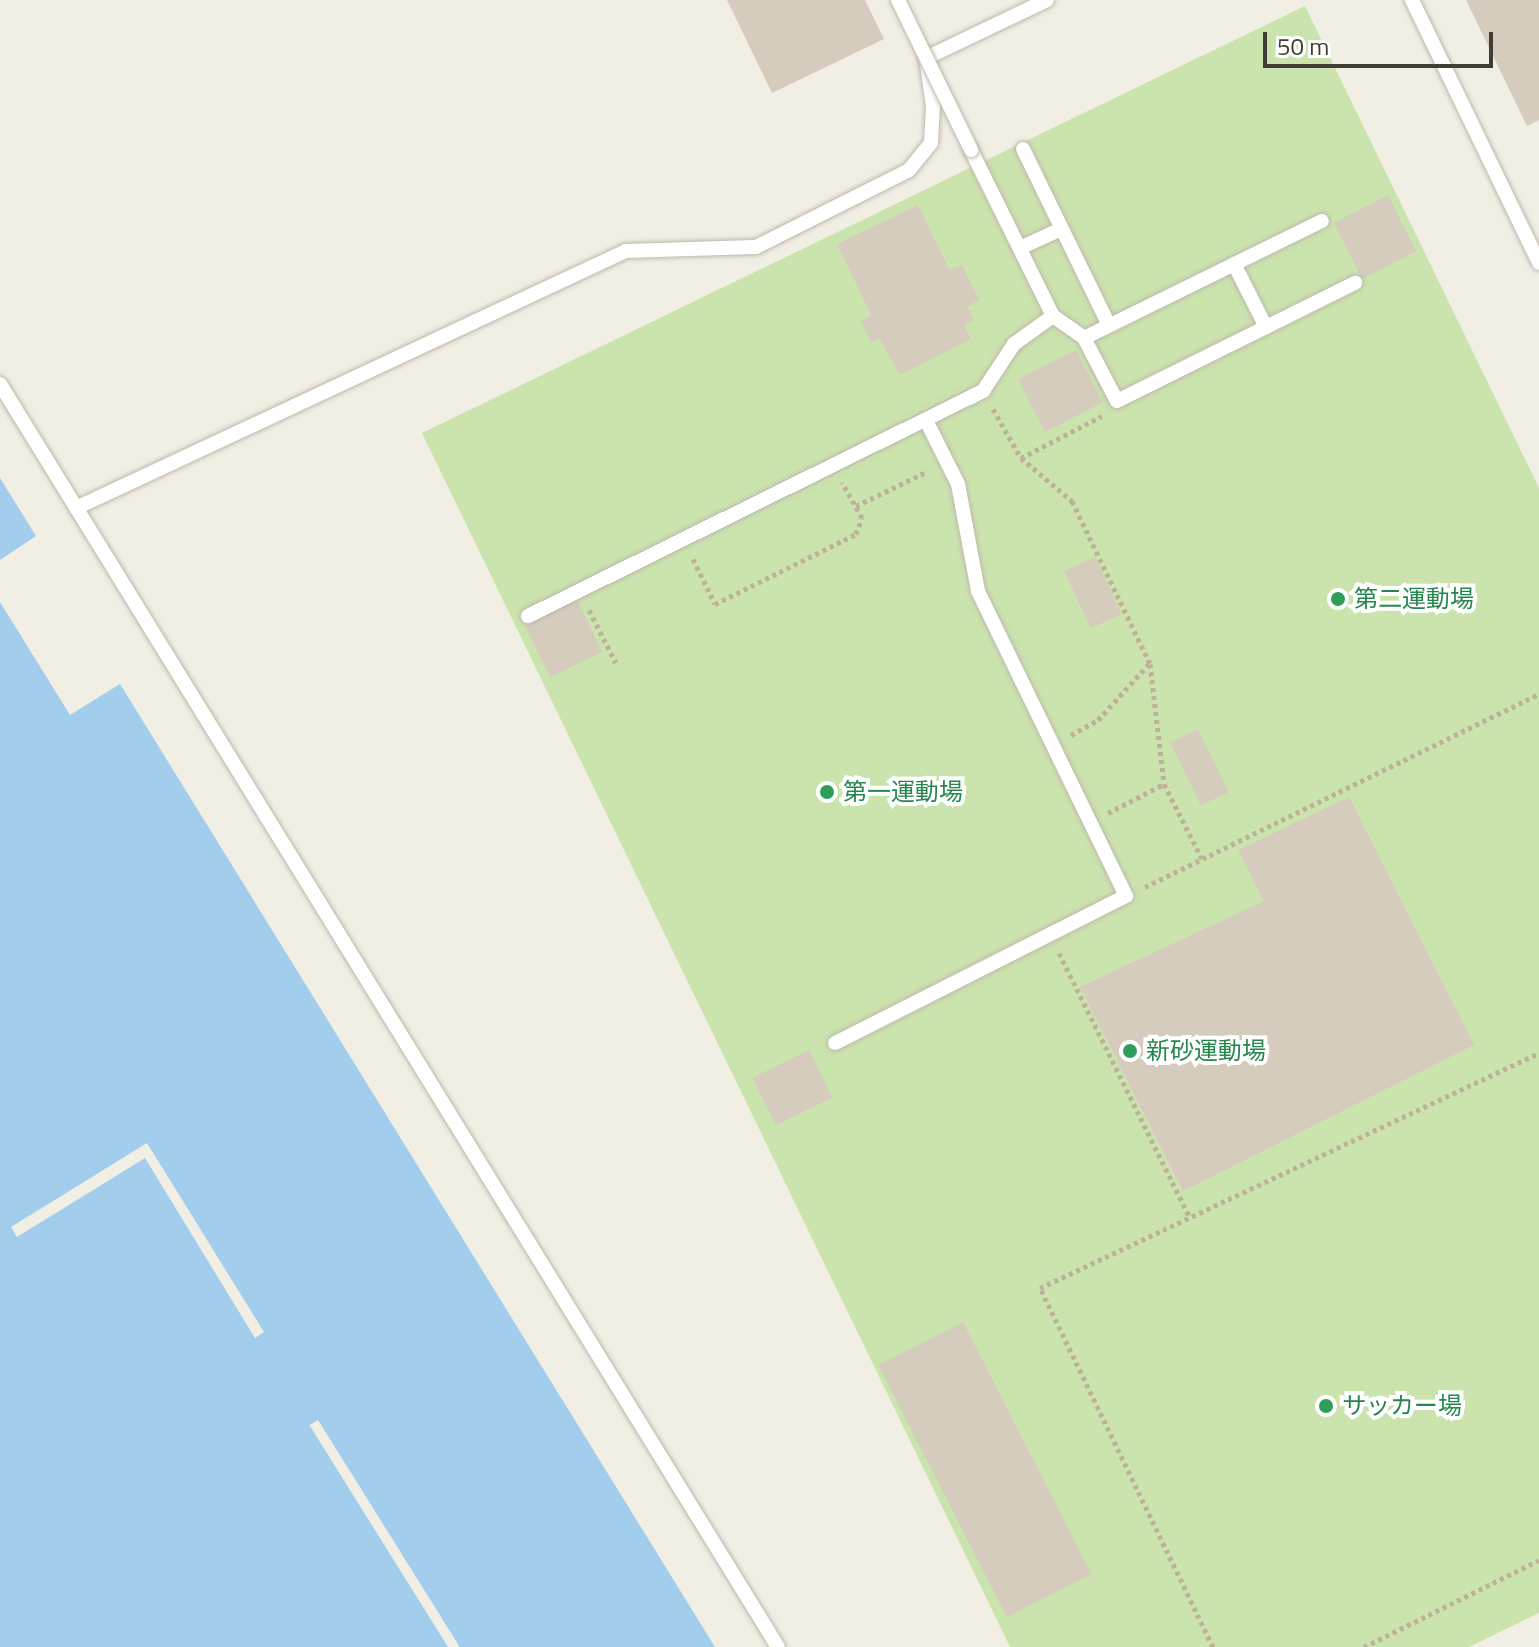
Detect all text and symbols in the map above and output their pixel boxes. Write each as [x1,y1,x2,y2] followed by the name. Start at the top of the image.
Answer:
[1267,16,1497,66] scale bar
[1277,28,1329,64] text: 50 m
[1354,585,1474,613] place label: 第二運動場
[1329,590,1347,608] marker: 第二運動場
[843,778,963,806] place label: 第一運動場
[818,783,836,801] marker: 第一運動場
[1146,1037,1266,1065] place label: 新砂運動場
[1121,1042,1139,1060] marker: 新砂運動場
[1342,1392,1462,1420] place label: サッカー場
[1317,1397,1335,1415] marker: サッカー場

